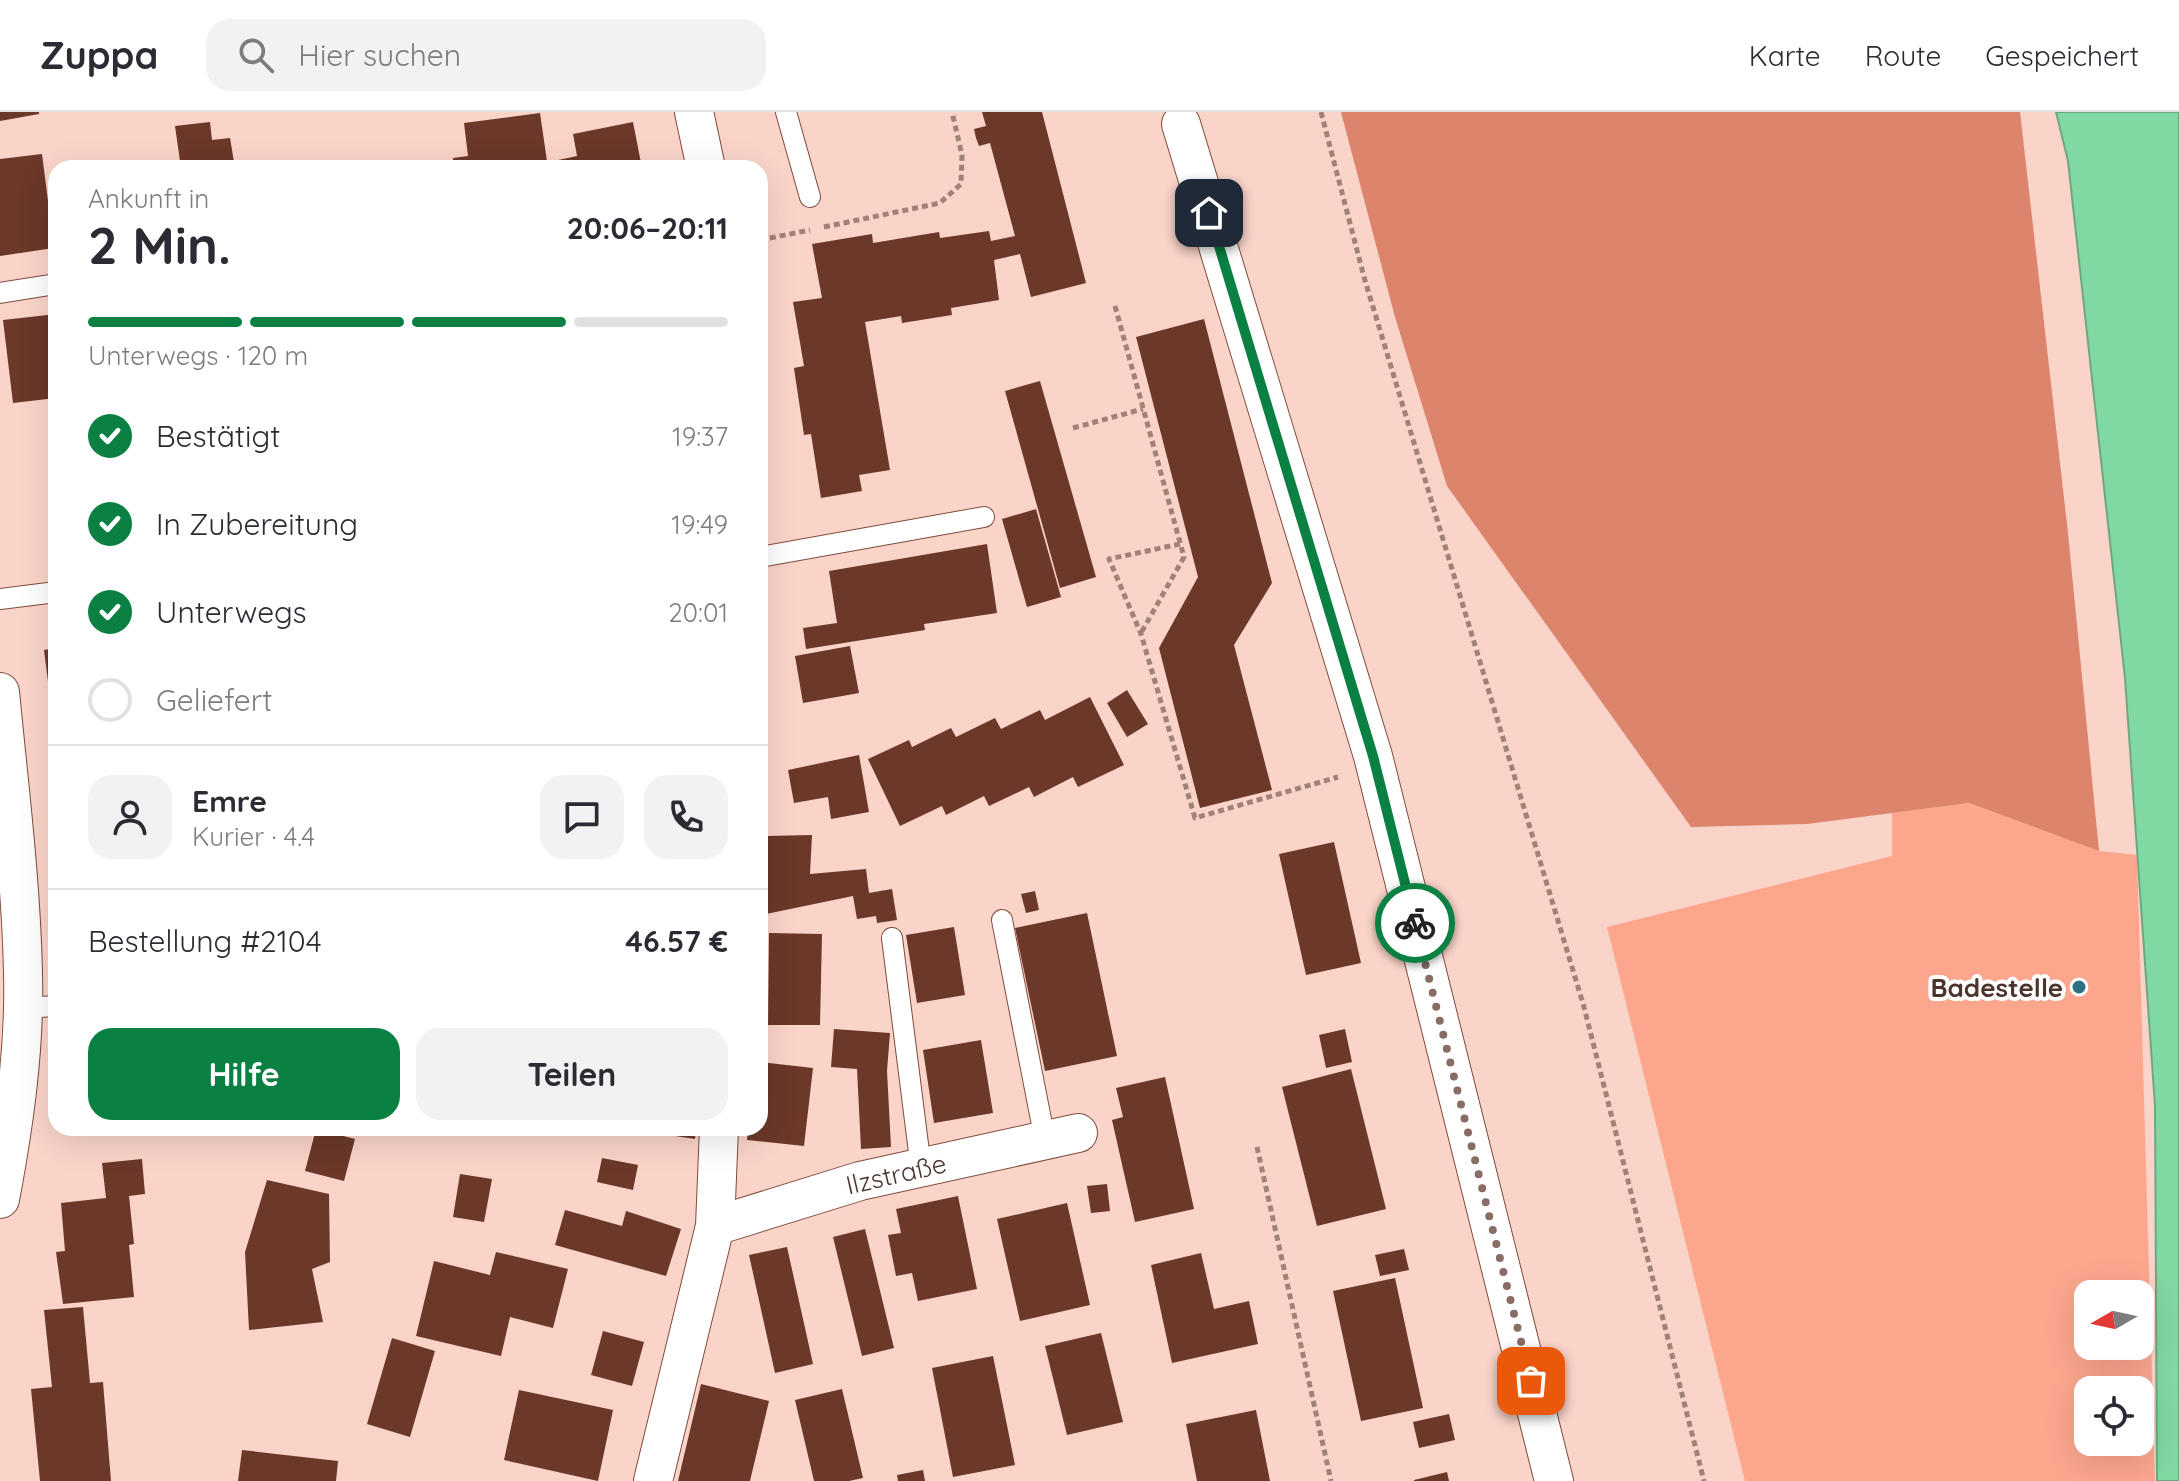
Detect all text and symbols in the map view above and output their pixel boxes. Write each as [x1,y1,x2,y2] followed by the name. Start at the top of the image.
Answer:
[206,19,766,91] search box
[40,31,158,79] text: Zuppa
[234,33,278,77] icon: search
[298,36,461,74] text: Hier suchen
[1749,38,1821,73] text: Karte
[1865,38,1941,73] text: Route
[1985,38,2139,73] text: Gespeichert
[1175,179,1243,247] pin
[88,182,209,215] text: Ankunft in
[1187,191,1231,235] icon: home
[567,209,728,247] text: 20:06–20:11
[88,212,231,277] text: 2 Min.
[88,339,308,372] text: Unterwegs · 120 m
[88,414,132,458] icon: check
[156,417,280,455] text: Bestätigt
[672,420,728,453] text: 19:37
[88,502,132,546] icon: check
[156,505,358,543] text: In Zubereitung
[671,508,728,541] text: 19:49
[88,590,132,634] icon: check
[156,593,307,631] text: Unterwegs
[668,596,728,629] text: 20:01
[156,681,272,719] text: Geliefert
[88,775,172,859] button: person
[540,775,624,859] button: chat
[644,775,728,859] button: phone
[192,782,267,820] text: Emre
[192,820,315,853] text: Kurier · 4.4
[1375,883,1455,963] courier
[1393,901,1437,945] icon: bike
[88,922,321,960] text: Bestellung #2104
[625,922,728,960] text: 46.57 €
[1930,971,2063,1004] place label: Badestelle
[2070,978,2088,996] marker: Badestelle
[88,1028,400,1120] button: Hilfe
[416,1028,728,1120] button: Teilen
[843,1146,949,1202] street label: Ilzstraße
[2074,1280,2154,1360] north arrow
[2074,1280,2154,1456] map controls
[1497,1347,1565,1415] pin
[1509,1359,1553,1403] icon: bag
[2074,1376,2154,1456] button: locate

